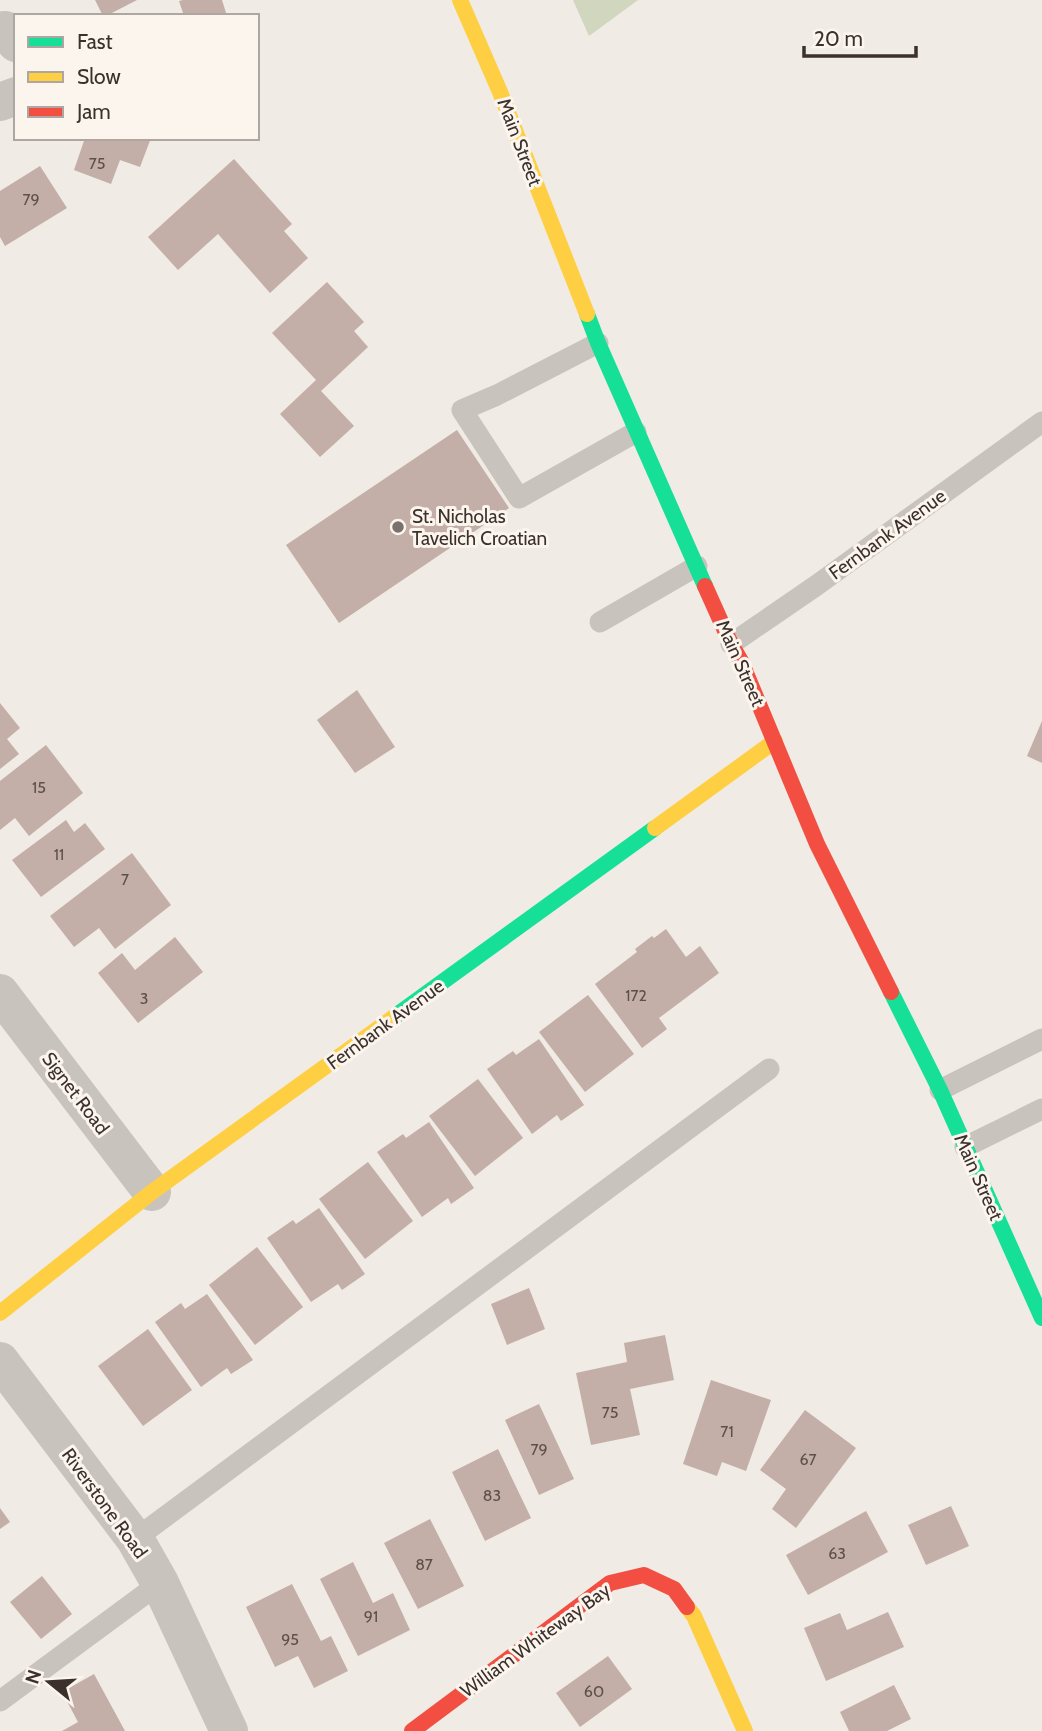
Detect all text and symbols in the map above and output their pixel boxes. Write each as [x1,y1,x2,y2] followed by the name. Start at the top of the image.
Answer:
[14,14,259,140] legend
[804,14,916,58] scale bar
[814,26,863,51] text: 20 m
[77,29,113,54] text: Fast
[77,64,121,89] text: Slow
[492,95,547,190] street label: Main Street
[76,99,111,124] text: Jam
[89,154,105,173] house number: 75
[22,190,40,209] house number: 79
[824,484,950,584] street label: Fernbank Avenue
[412,505,547,550] place label: St. Nicholas Tavelich Croatian
[390,519,406,535] marker: St. Nicholas Tavelich Croatian
[711,616,770,711] street label: Main Street
[32,778,46,797] house number: 15
[54,845,64,864] house number: 11
[121,870,129,889] house number: 7
[322,974,448,1074] street label: Fernbank Avenue
[625,986,647,1005] house number: 172
[140,989,148,1008] house number: 3
[37,1048,114,1139] street label: Signet Road
[949,1130,1008,1225] street label: Main Street
[602,1403,618,1422] house number: 75
[720,1422,734,1441] house number: 71
[530,1440,548,1459] house number: 79
[57,1444,152,1563] street label: Riverstone Road
[799,1450,817,1469] house number: 67
[483,1486,501,1505] house number: 83
[828,1544,846,1563] house number: 63
[415,1555,433,1574] house number: 87
[456,1578,615,1702] street label: William Whiteway Bay
[364,1607,378,1626] house number: 91
[281,1630,299,1649] house number: 95
[14,1647,84,1717] north arrow
[20,1667,46,1687] text: N
[584,1682,604,1701] house number: 60

